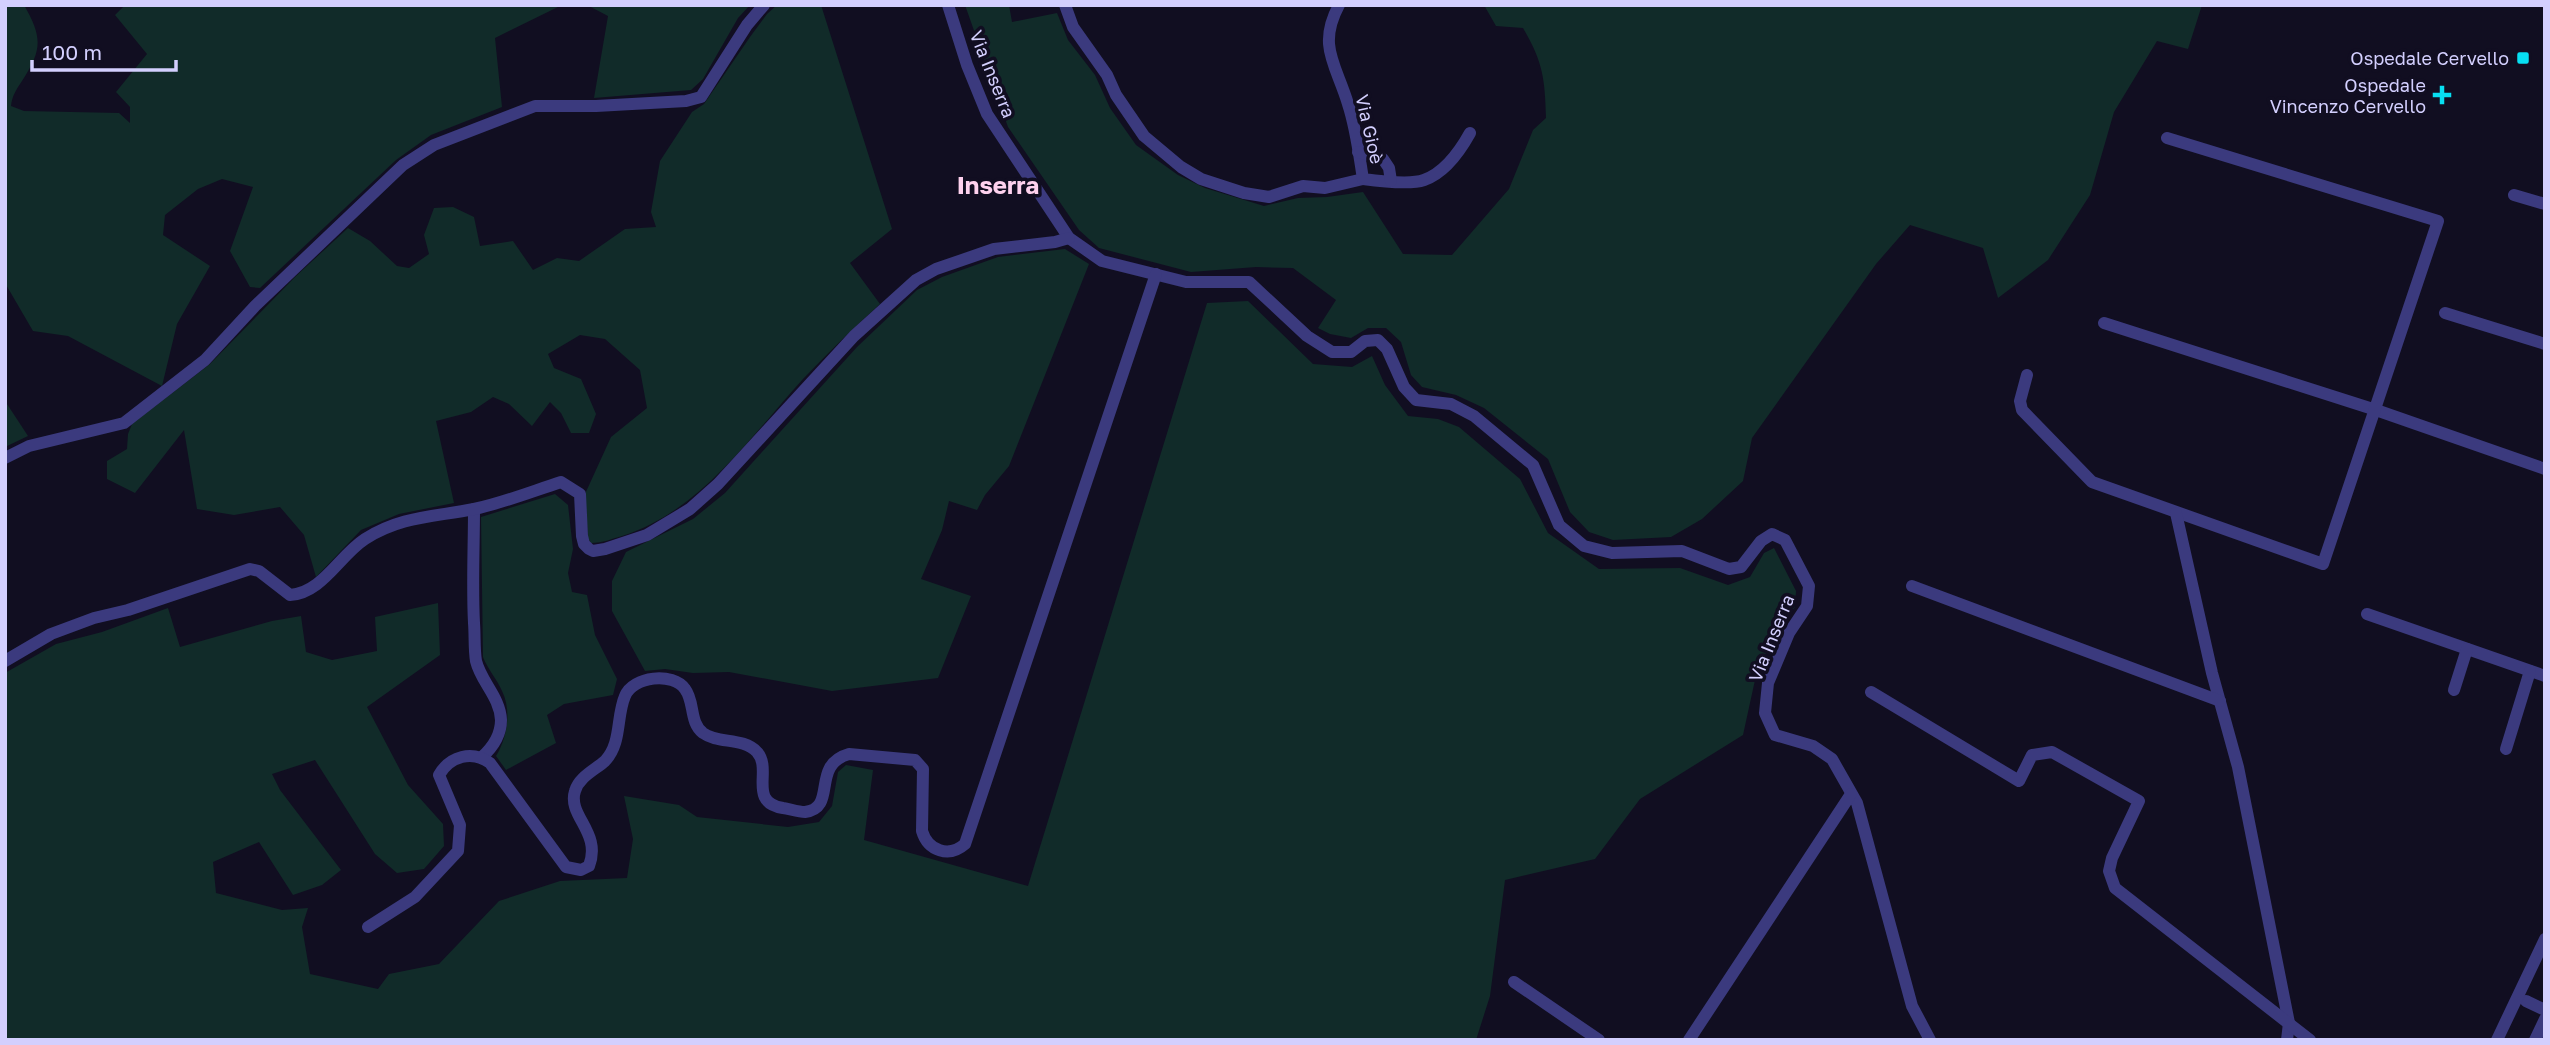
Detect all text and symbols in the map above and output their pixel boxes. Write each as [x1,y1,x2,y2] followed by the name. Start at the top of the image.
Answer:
[966,27,1020,121] street label: Via Inserra
[32,28,175,72] scale bar
[42,39,102,65] text: 100 m
[2350,47,2509,69] place label: Ospedale Cervello
[2515,50,2531,66] marker: Ospedale Cervello
[2270,74,2426,117] place label: Ospedale Vincenzo Cervello
[2432,85,2452,105] marker: Ospedale Vincenzo Cervello
[1351,92,1389,166] street label: Via Gioè
[957,170,1039,199] district label: Inserra
[1744,591,1798,685] street label: Via Inserra

